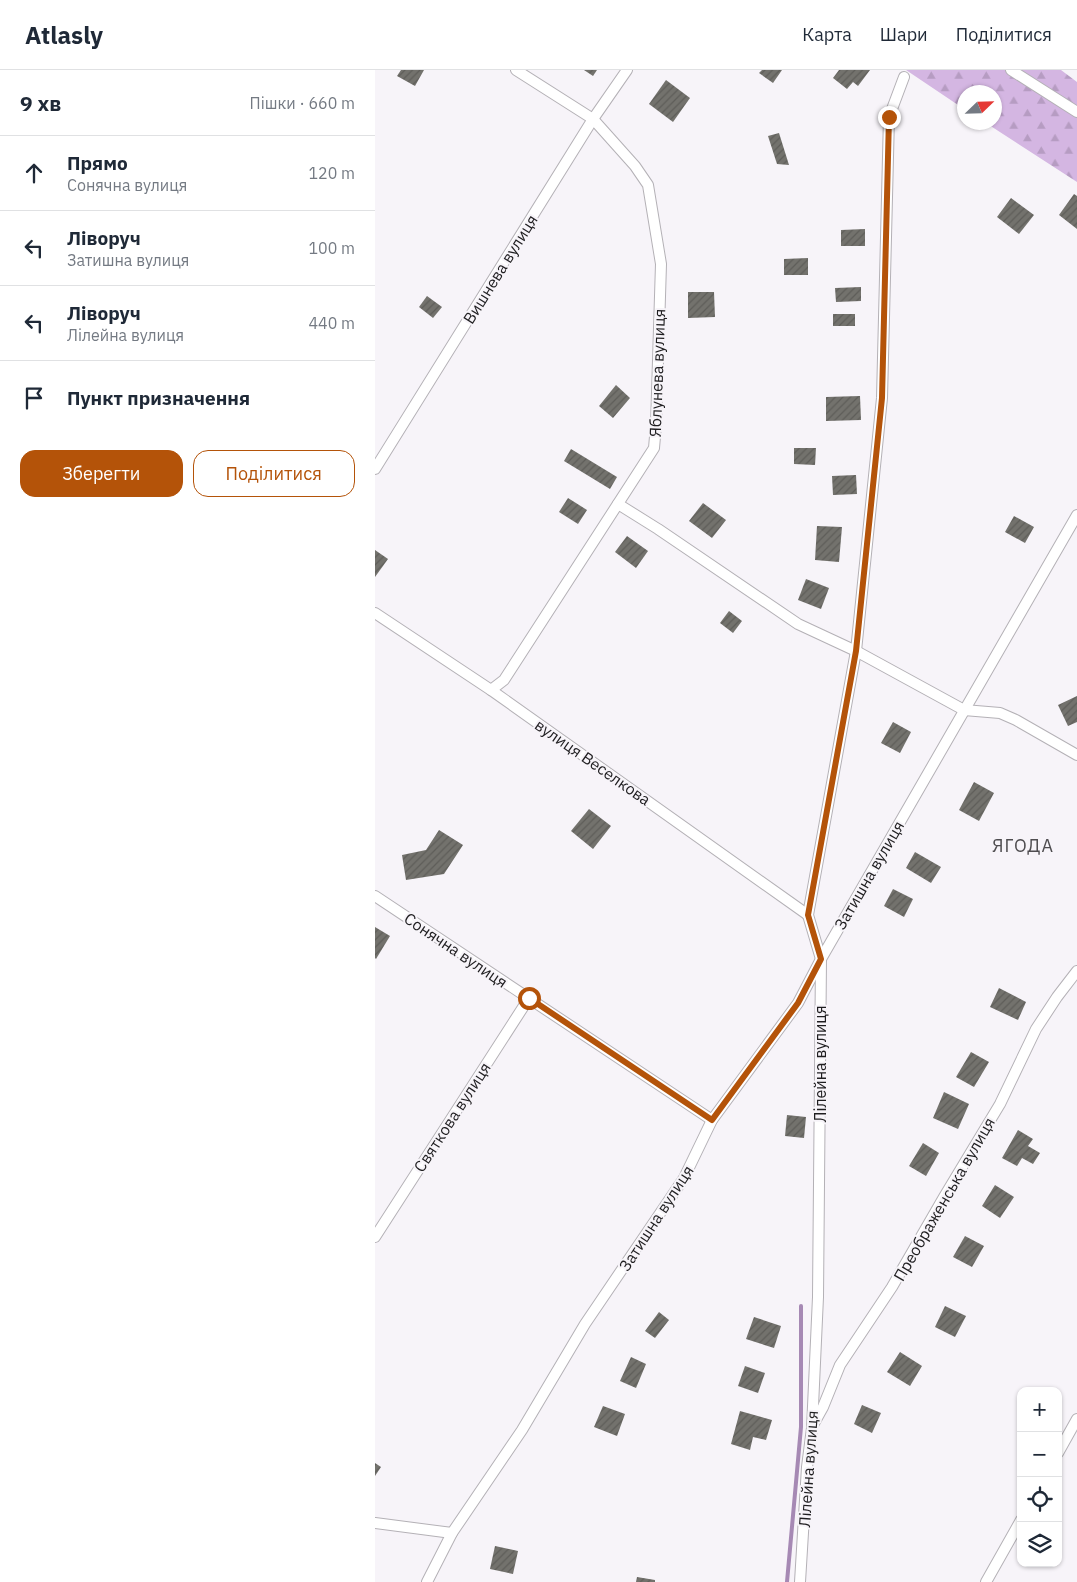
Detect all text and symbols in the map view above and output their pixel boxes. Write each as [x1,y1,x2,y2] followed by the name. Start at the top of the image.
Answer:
[25,19,103,51] text: Atlasly
[802,23,852,46] text: Карта
[880,23,928,46] text: Шари
[956,23,1052,46] text: Поділитися
[957,85,1002,130] north arrow
[20,89,61,117] text: 9 хв
[250,93,355,113] text: Пішки · 660 m
[878,106,901,129] route end
[67,151,128,175] text: Прямо
[20,159,48,187] icon: ahead
[308,163,355,183] text: 120 m
[67,175,187,195] text: Сонячна вулиця
[458,211,542,327] street label: Вишнева вулиця
[67,226,141,250] text: Ліворуч
[20,234,48,262] icon: left
[308,238,355,258] text: 100 m
[67,250,189,270] text: Затишна вулиця
[67,301,141,325] text: Ліворуч
[645,308,669,438] street label: Яблунева вулиця
[20,309,48,337] icon: left
[308,313,355,333] text: 440 m
[67,325,184,345] text: Лілейна вулиця
[20,384,48,412] icon: arrive
[67,386,250,410] text: Пункт призначення
[20,450,183,497] button: Зберегти
[193,450,355,497] button: Поділитися
[531,715,655,810] street label: вулиця Веселкова
[830,817,908,933] street label: Затишна вулиця
[992,834,1054,857] district label: ЯГОДА
[401,908,511,992] street label: Сонячна вулиця
[518,987,541,1010] route start
[810,1005,830,1123] street label: Лілейна вулиця
[409,1058,495,1176] street label: Святкова вулиця
[889,1114,999,1284] street label: Преображенська вулиця
[614,1161,698,1275] street label: Затишна вулиця
[1017,1387,1062,1567] map controls
[1017,1387,1062,1432] button: +
[794,1410,822,1528] street label: Лілейна вулиця
[1017,1432,1062,1477] button: −
[1017,1477,1062,1522] button: locate
[1017,1522,1062,1567] button: layers

